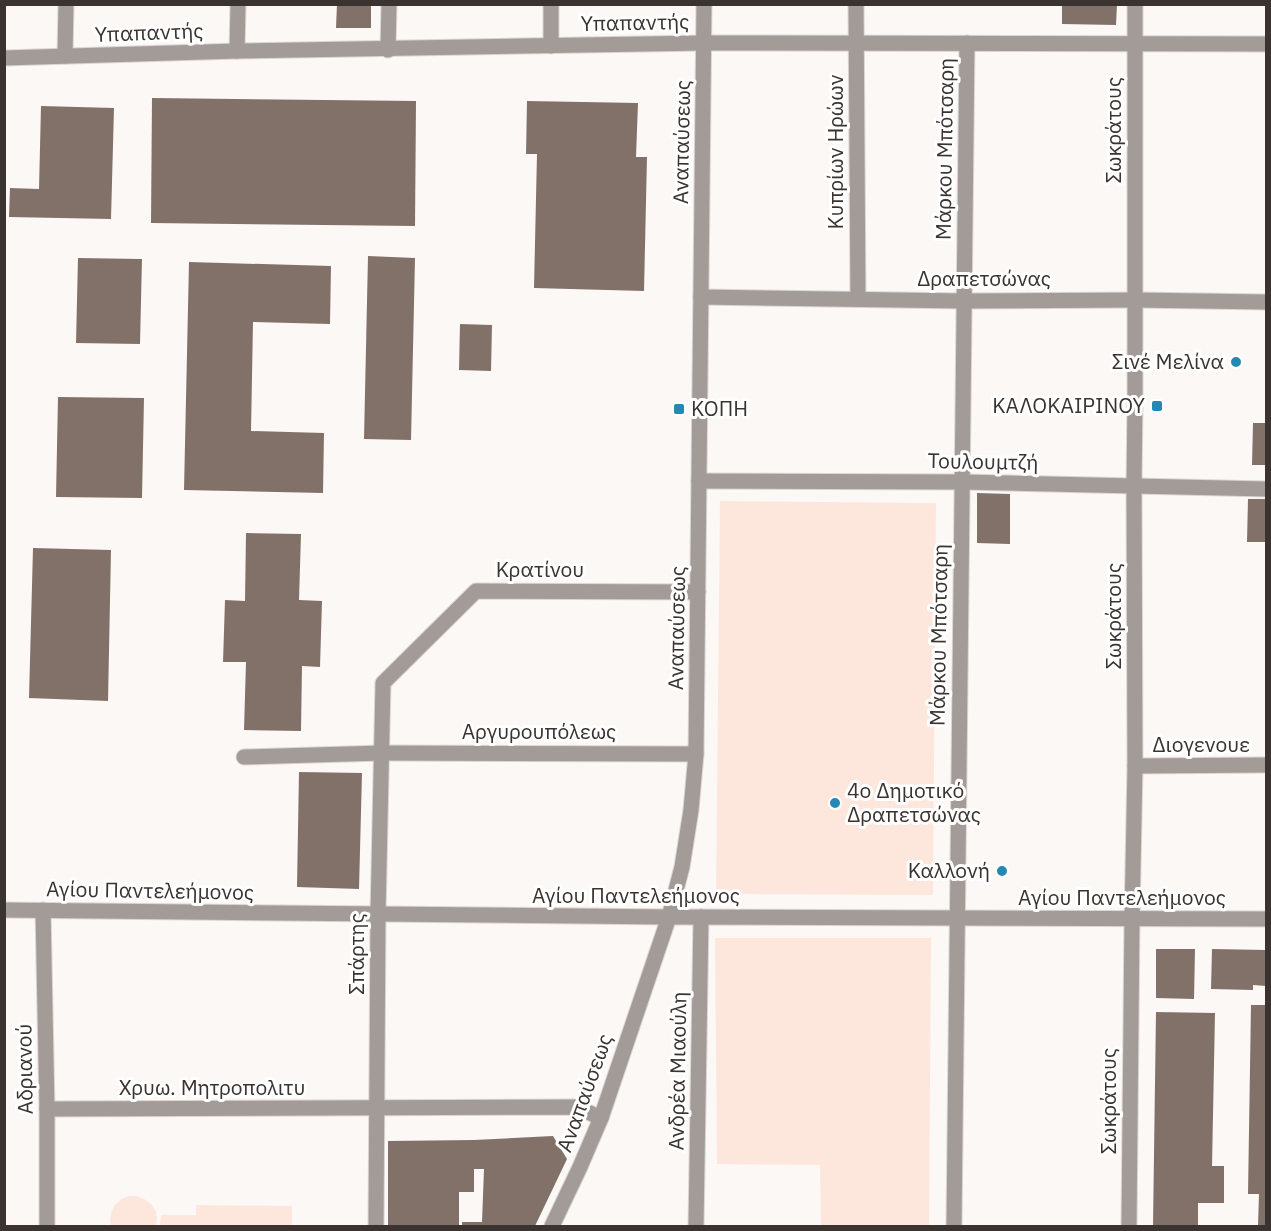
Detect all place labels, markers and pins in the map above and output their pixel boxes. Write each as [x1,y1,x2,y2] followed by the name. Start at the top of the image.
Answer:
[1112,347,1224,375] place label: Σινέ Μελίνα
[1229,355,1243,369] marker: Σινέ Μελίνα
[992,391,1146,419] place label: ΚΑΛΟΚΑΙΡΙΝΟΥ
[691,394,748,422] place label: ΚΟΠΗ
[1150,399,1164,413] marker: ΚΑΛΟΚΑΙΡΙΝΟΥ
[672,402,686,416] marker: ΚΟΠΗ
[847,776,981,828] place label: 4ο Δημοτικό Δραπετσώνας
[828,796,842,810] marker: 4ο Δημοτικό Δραπετσώνας
[908,856,990,884] place label: Καλλονή
[995,864,1009,878] marker: Καλλονή

